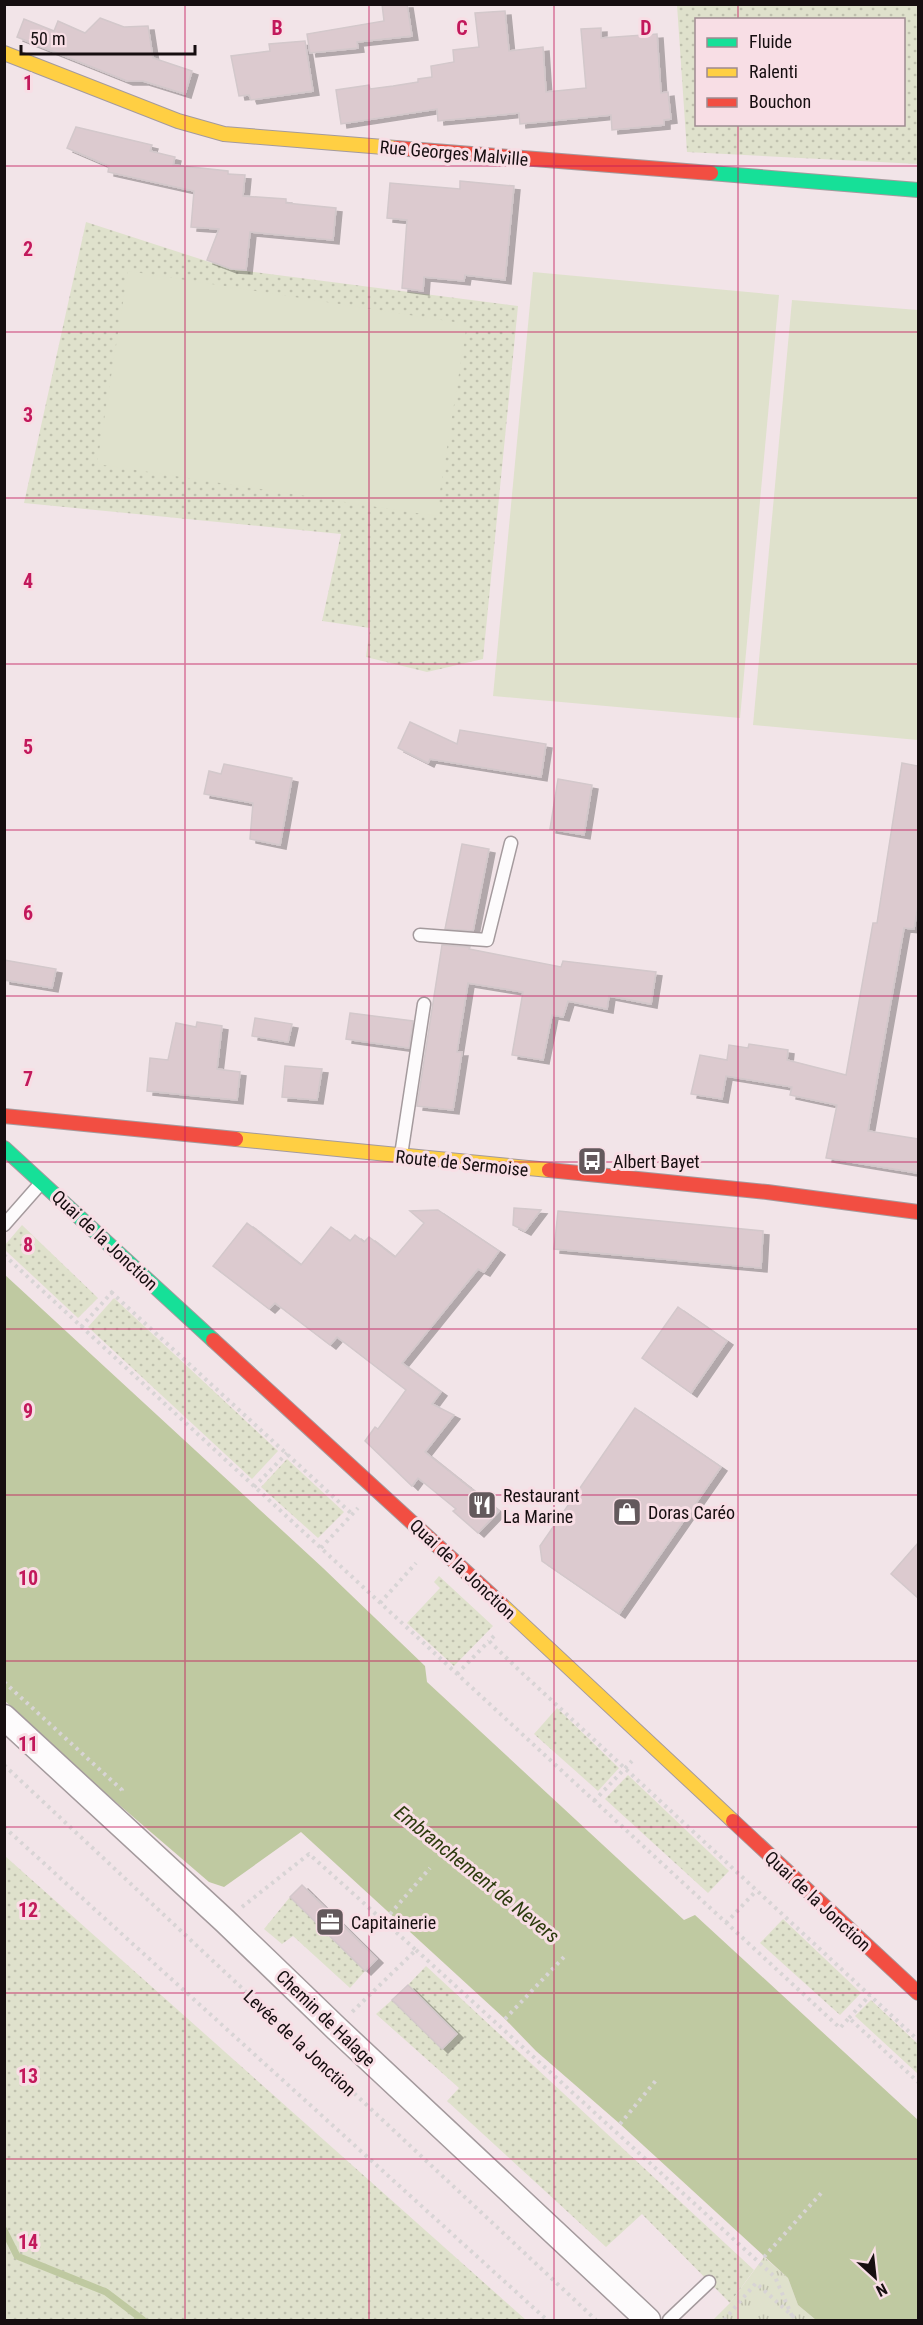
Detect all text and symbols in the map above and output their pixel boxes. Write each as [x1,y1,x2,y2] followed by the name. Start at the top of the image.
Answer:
[271,16,283,40] text: B
[456,16,468,40] text: C
[640,16,652,40] text: D
[21,18,195,56] scale bar
[695,18,905,126] legend
[30,28,65,49] text: 50 m
[749,31,792,52] text: Fluide
[749,61,798,82] text: Ralenti
[23,71,33,95] text: 1
[749,91,811,112] text: Bouchon
[379,136,529,170] street label: Rue Georges Malville
[23,237,33,261] text: 2
[23,403,33,427] text: 3
[23,569,33,593] text: 4
[23,735,33,759] text: 5
[23,901,33,925] text: 6
[23,1067,33,1091] text: 7
[576,1145,608,1177] bus stop icon: Albert Bayet
[395,1146,529,1180] street label: Route de Sermoise
[613,1151,700,1172] place label: Albert Bayet
[48,1186,162,1294] street label: Quai de la Jonction
[23,1233,33,1257] text: 8
[23,1399,33,1423] text: 9
[503,1485,580,1527] place label: Restaurant La Marine
[466,1489,498,1521] restaurant icon: Restaurant La Marine
[611,1496,643,1528] shop icon: Doras Caréo
[648,1502,735,1523] place label: Doras Caréo
[406,1515,520,1623] street label: Quai de la Jonction
[18,1566,38,1590] text: 10
[18,1732,38,1756] text: 11
[390,1800,564,1948] water label: Embranchement de Nevers
[761,1847,875,1955] street label: Quai de la Jonction
[18,1898,38,1922] text: 12
[314,1906,346,1938] office icon: Capitainerie
[351,1912,436,1933] place label: Capitainerie
[272,1966,380,2070] street label: Chemin de Halage
[240,1986,360,2100] street label: Levée de la Jonction
[18,2064,38,2088] text: 13
[18,2230,38,2254] text: 14
[845,2247,905,2307] north arrow
[873,2279,890,2301] text: N

